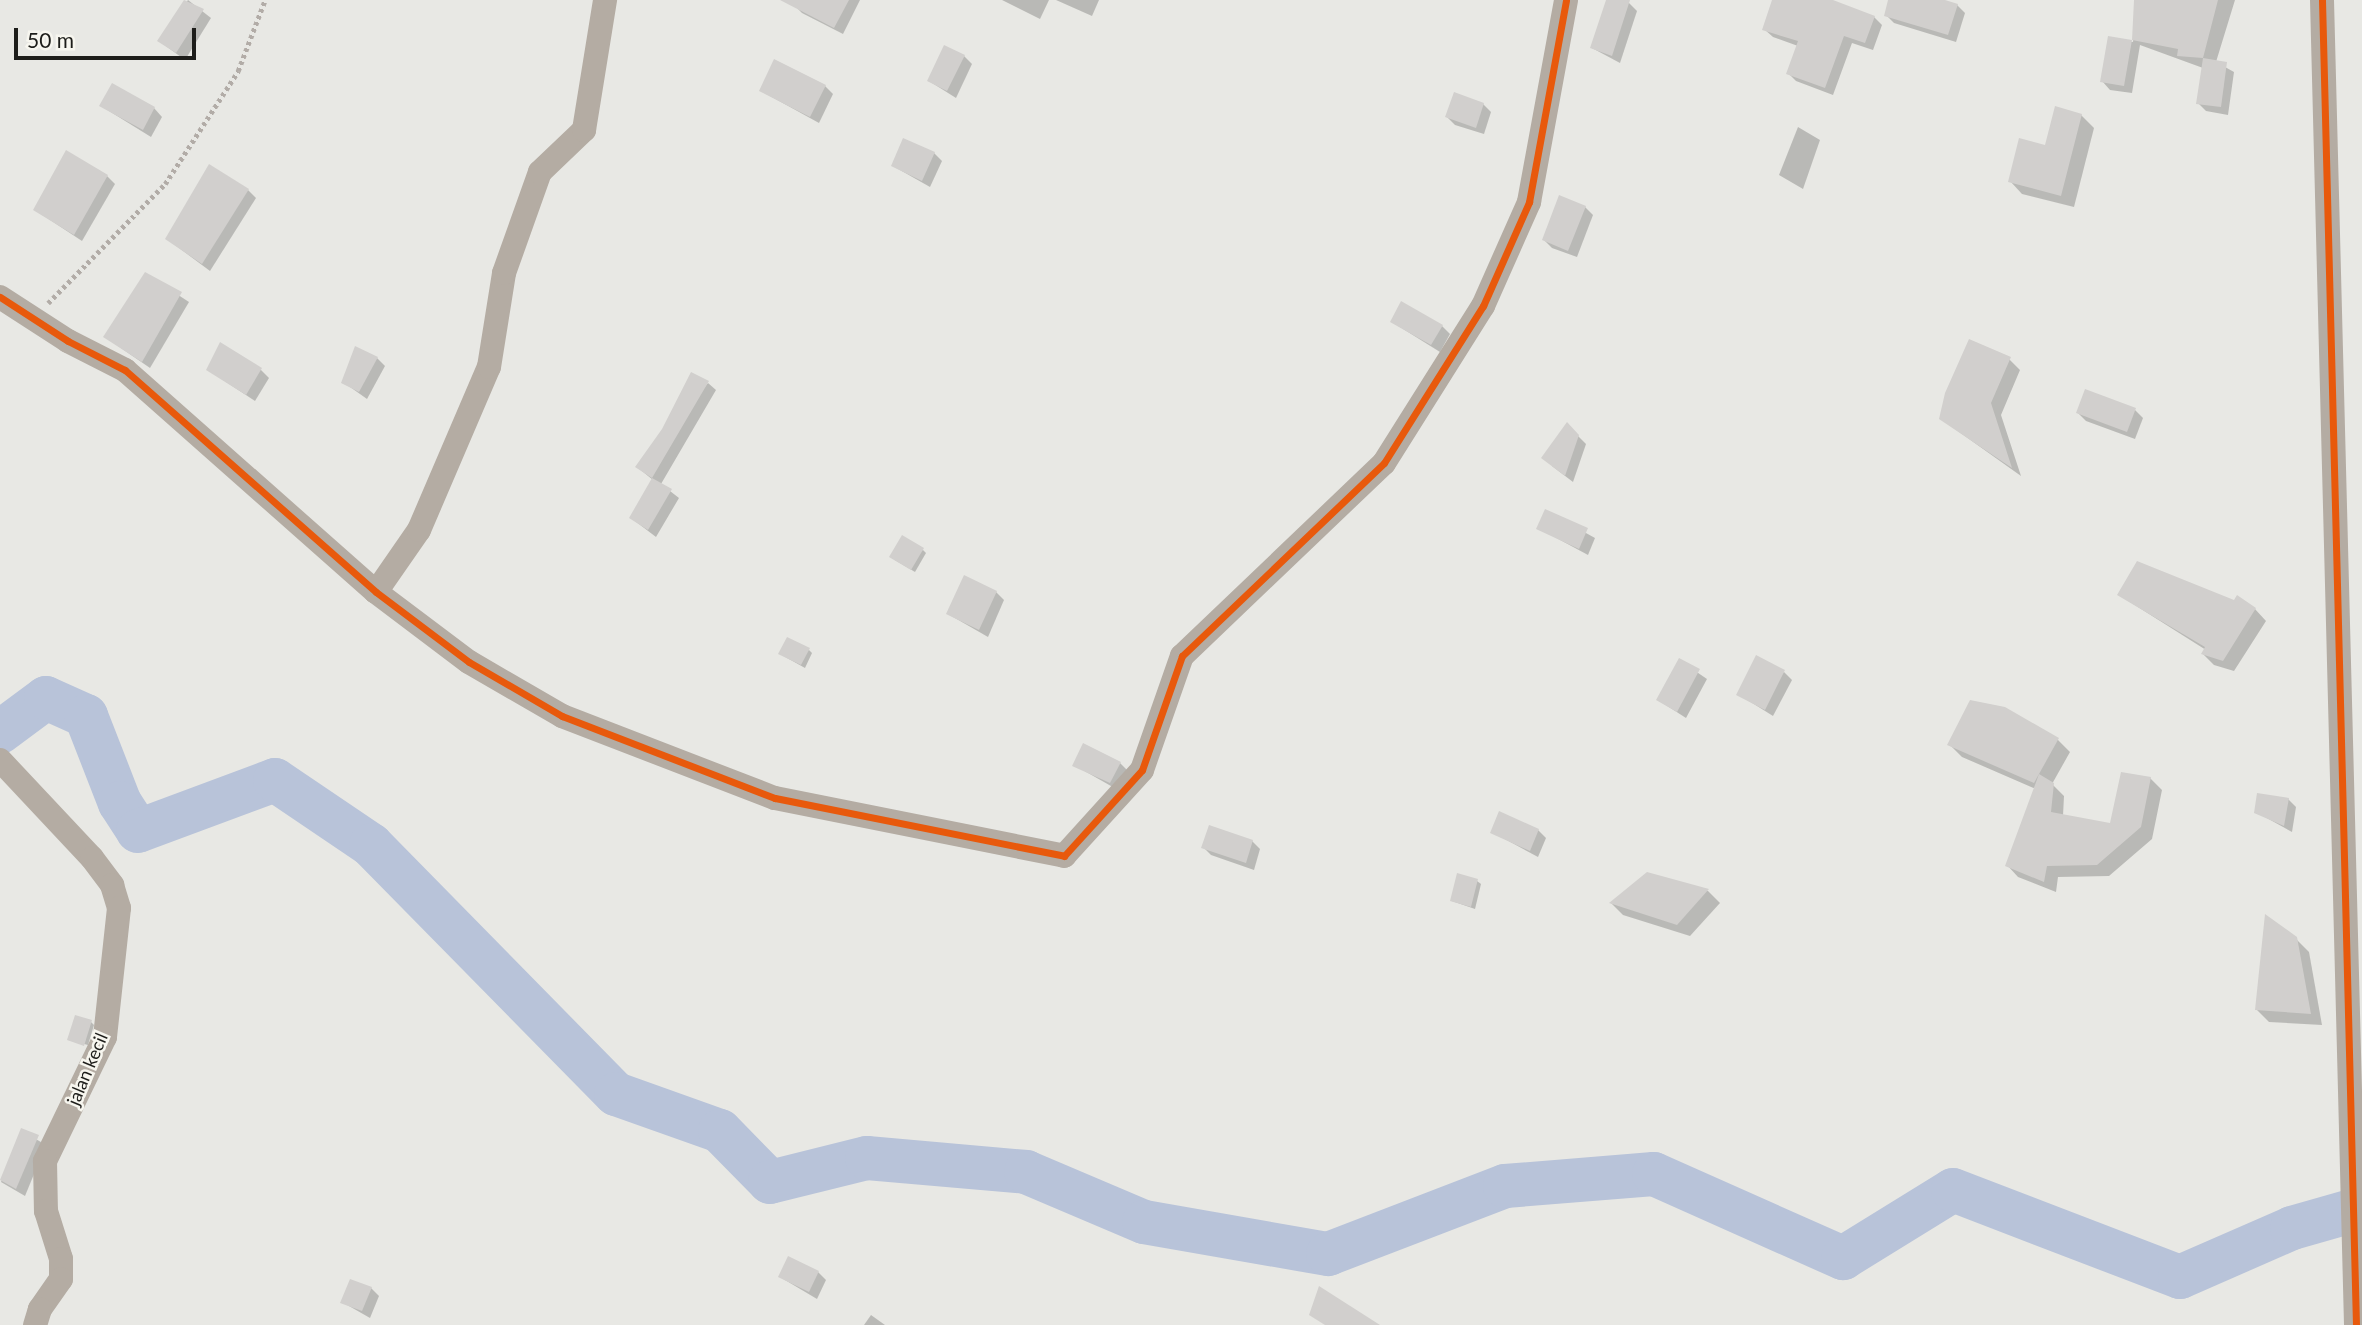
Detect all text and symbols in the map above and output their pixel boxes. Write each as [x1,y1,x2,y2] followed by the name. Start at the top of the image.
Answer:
[18,14,200,58] scale bar
[27,27,74,52] text: 50 m
[62,1030,112,1108] street label: jalan kecil

